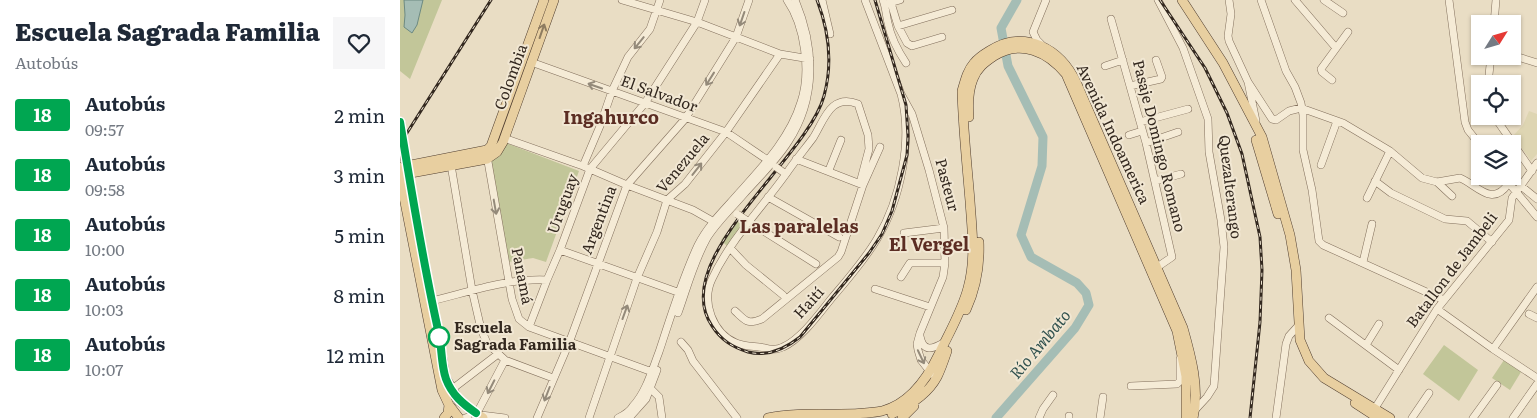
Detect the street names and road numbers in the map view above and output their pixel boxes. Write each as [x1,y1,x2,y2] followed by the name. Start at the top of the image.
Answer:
[487,39,532,113] street label: Colombia
[1128,57,1193,234] street label: Pasaje Domingo Romano
[1072,59,1157,208] street label: Avenida Indoamerica
[618,68,701,117] street label: El Salvador
[650,126,714,197] street label: Venezuela
[1214,134,1249,240] street label: Quezalterango
[930,156,967,214] street label: Pasteur
[540,170,583,237] street label: Uruguay
[574,181,622,257] street label: Argentina
[1400,207,1502,332] street label: Batallon de Jambeli
[507,245,540,307] street label: Panamá
[787,281,829,323] street label: Haití

